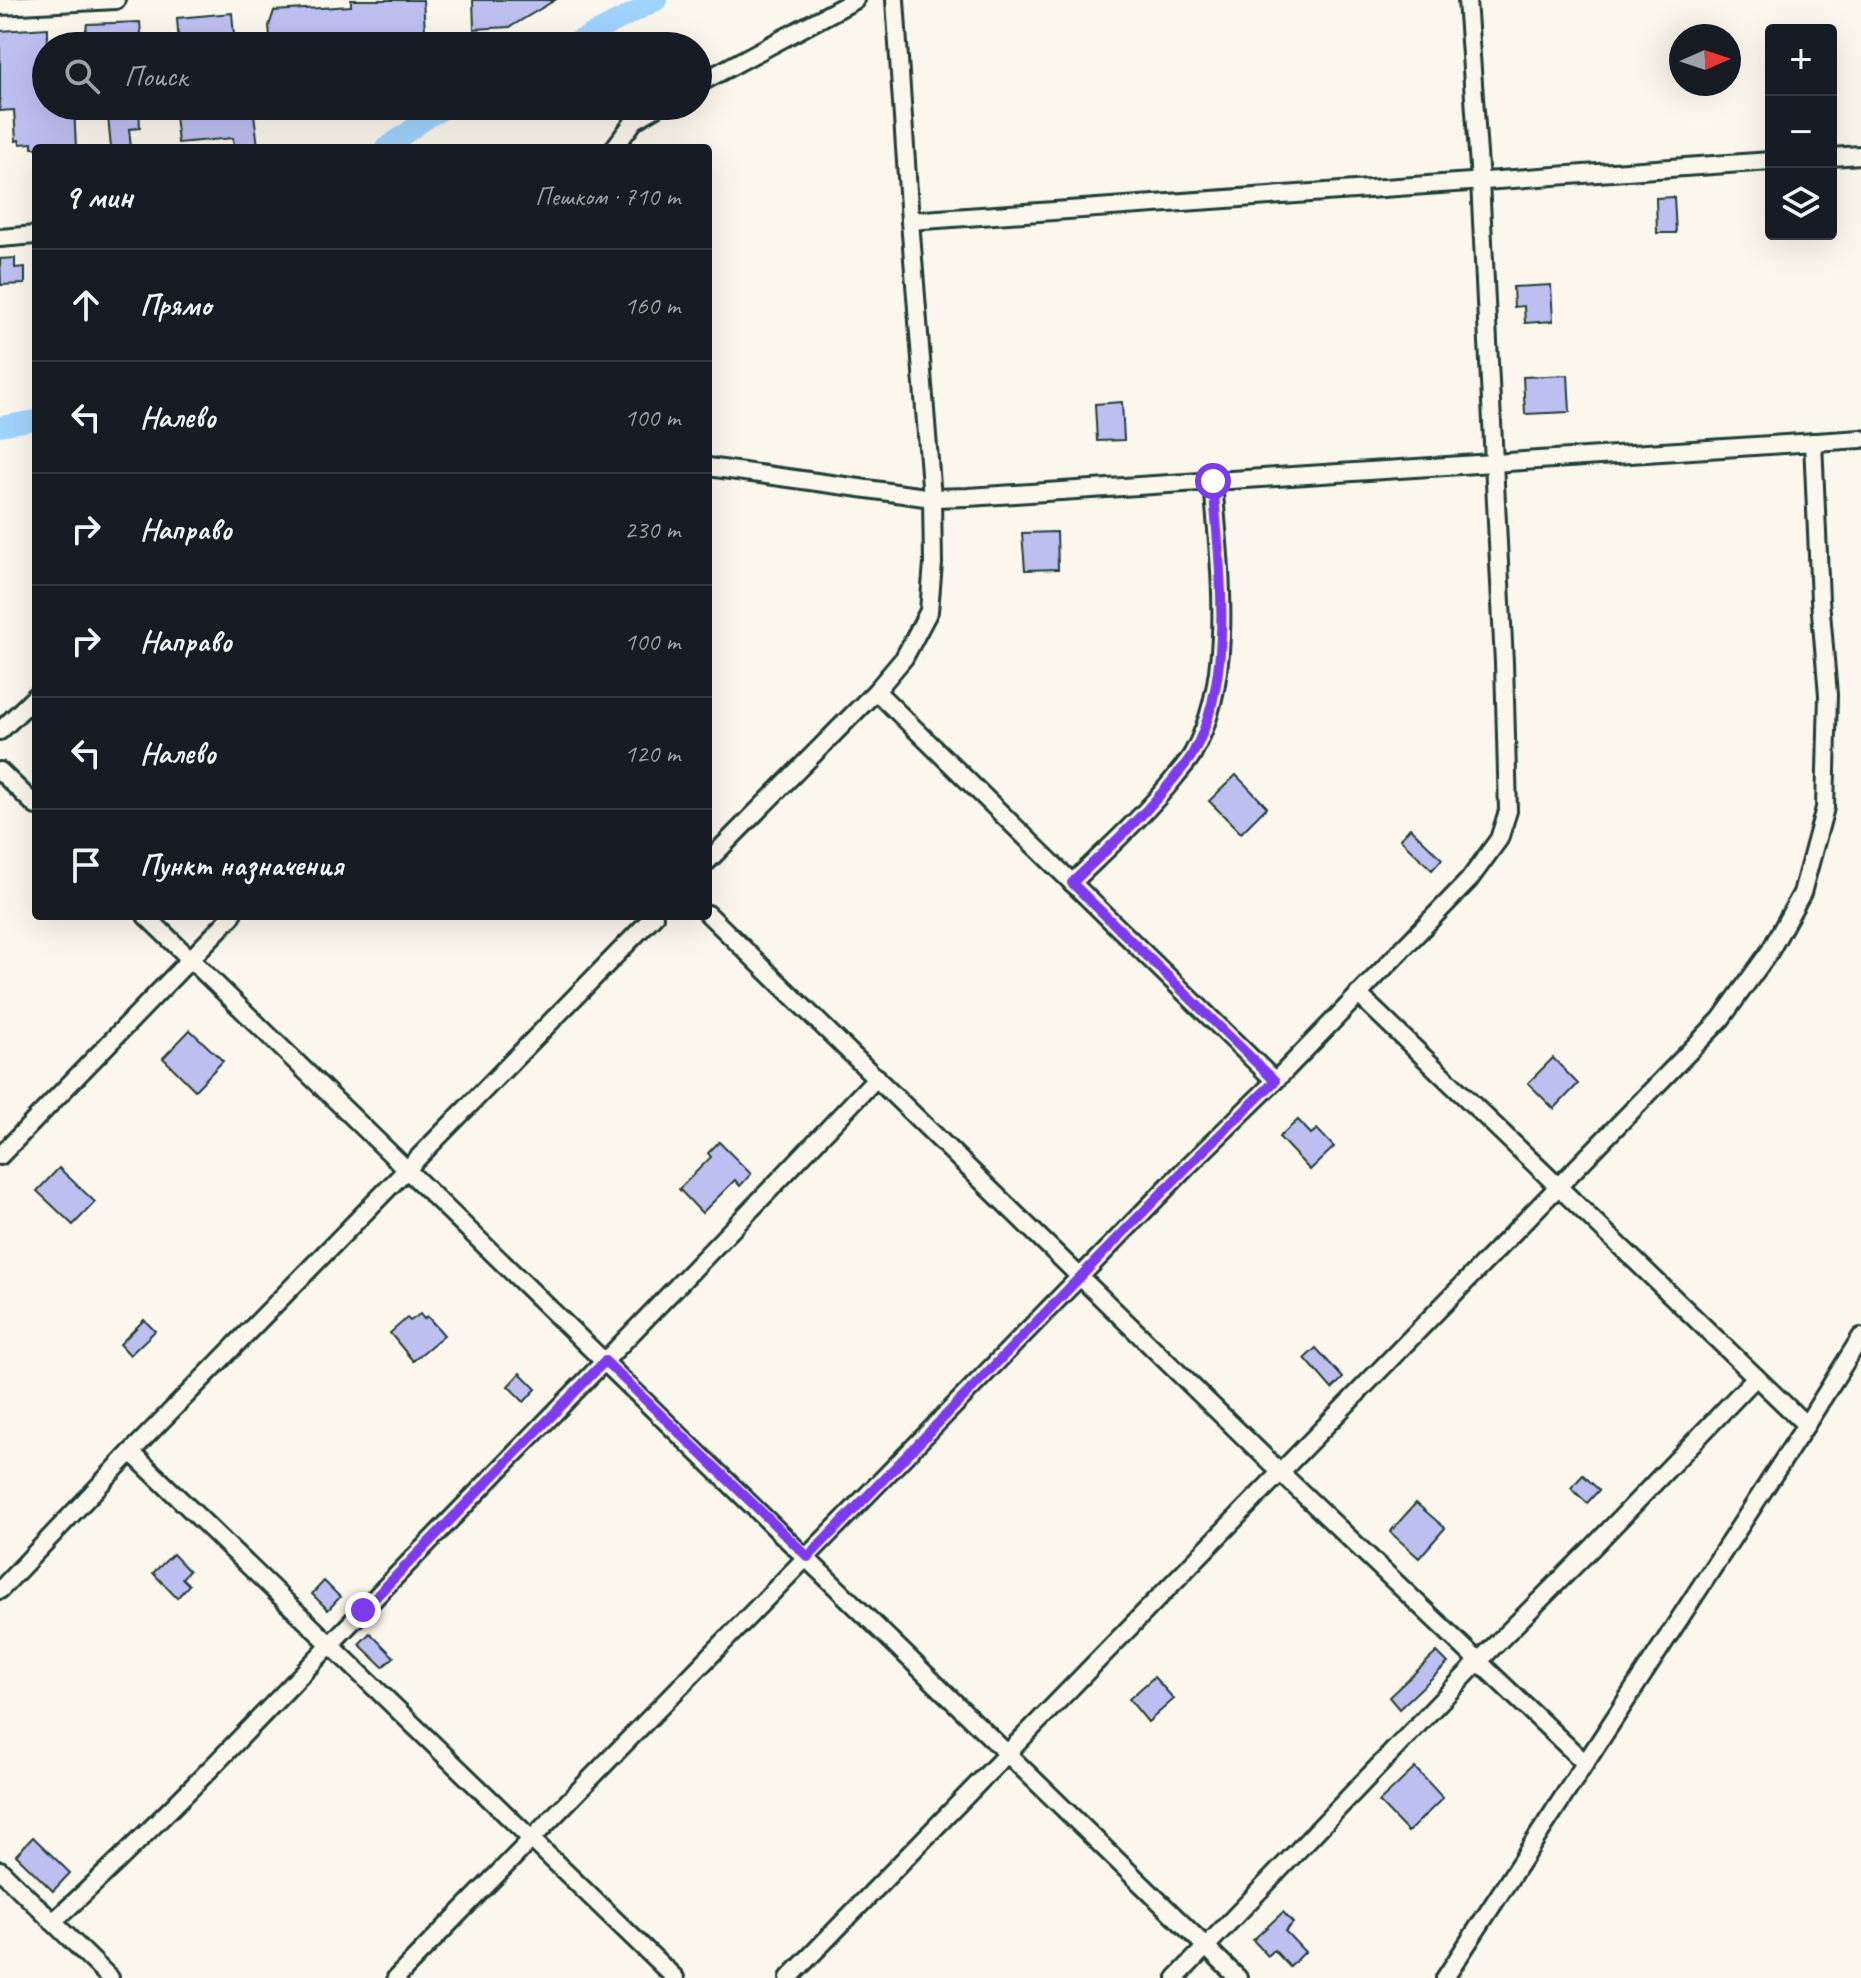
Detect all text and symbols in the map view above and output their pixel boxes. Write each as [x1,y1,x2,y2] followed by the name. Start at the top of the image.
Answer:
[1669,24,1741,96] north arrow
[1765,24,1837,240] map controls
[1765,24,1837,96] button: +
[32,32,712,120] search box
[60,54,104,98] icon: search
[124,57,187,95] text: Поиск
[1765,96,1837,168] button: −
[1765,168,1837,240] button: layers
[64,175,133,218] text: 9 мин
[535,180,680,213] text: Пешком · 710 m
[64,283,108,327] icon: ahead
[140,286,211,324] text: Прямо
[624,289,680,322] text: 160 m
[64,395,108,439] icon: left
[140,398,216,436] text: Налево
[624,401,680,434] text: 100 m
[1195,463,1231,499] route start
[64,507,108,551] icon: right
[140,510,232,548] text: Направо
[624,513,680,546] text: 230 m
[64,619,108,663] icon: right
[140,622,232,660] text: Направо
[624,625,680,658] text: 100 m
[64,731,108,775] icon: left
[140,734,216,772] text: Налево
[624,737,680,770] text: 120 m
[64,843,108,887] icon: arrive
[140,846,343,884] text: Пункт назначения
[345,1592,381,1628] route end

